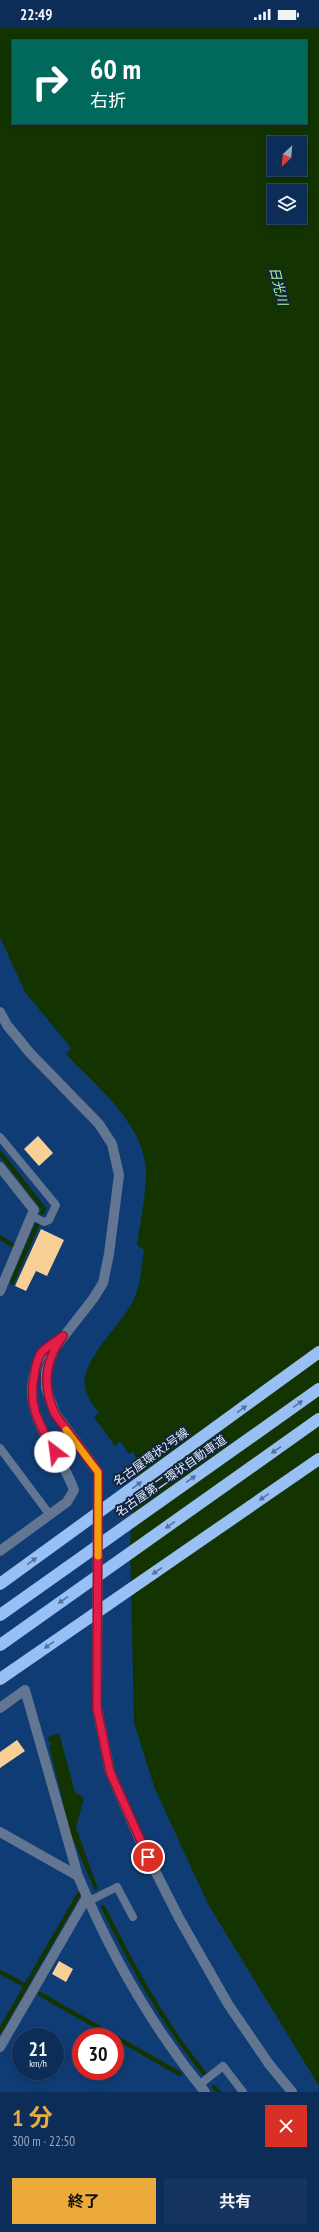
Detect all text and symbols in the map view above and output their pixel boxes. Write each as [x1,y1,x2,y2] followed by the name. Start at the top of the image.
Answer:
[20,5,52,24] text: 22:49
[90,50,141,87] text: 60 m
[24,56,76,108] icon: right
[90,89,126,112] text: 右折
[267,136,307,176] north arrow
[267,136,307,224] map controls
[267,184,307,224] button: layers
[266,265,292,309] water label: 日光川
[292,1400,303,1408] one-way arrow
[237,1405,247,1413] one-way arrow
[110,1424,191,1489] street label: 名古屋環状2号線
[34,1431,76,1473] position arrow
[112,1432,229,1520] street label: 名古屋第二環状自動車道
[271,1446,281,1454] one-way arrow
[186,1475,197,1483] one-way arrow
[131,1481,142,1489] one-way arrow
[259,1493,269,1501] one-way arrow
[164,1521,175,1529] one-way arrow
[26,1557,37,1566] one-way arrow
[151,1567,162,1575] one-way arrow
[58,1596,69,1604] one-way arrow
[44,1641,55,1649] one-way arrow
[131,1840,165,1874] pin
[137,1846,159,1868] icon: arrive
[72,2028,124,2080] speed limit sign: 30
[28,2036,48,2062] text: 21
[29,2057,47,2070] text: km/h
[12,2102,52,2133] text: 1 分
[265,2105,307,2147] button: close
[12,2133,75,2150] text: 300 m · 22:50
[12,2178,156,2224] button: 終了
[164,2178,307,2224] button: 共有

